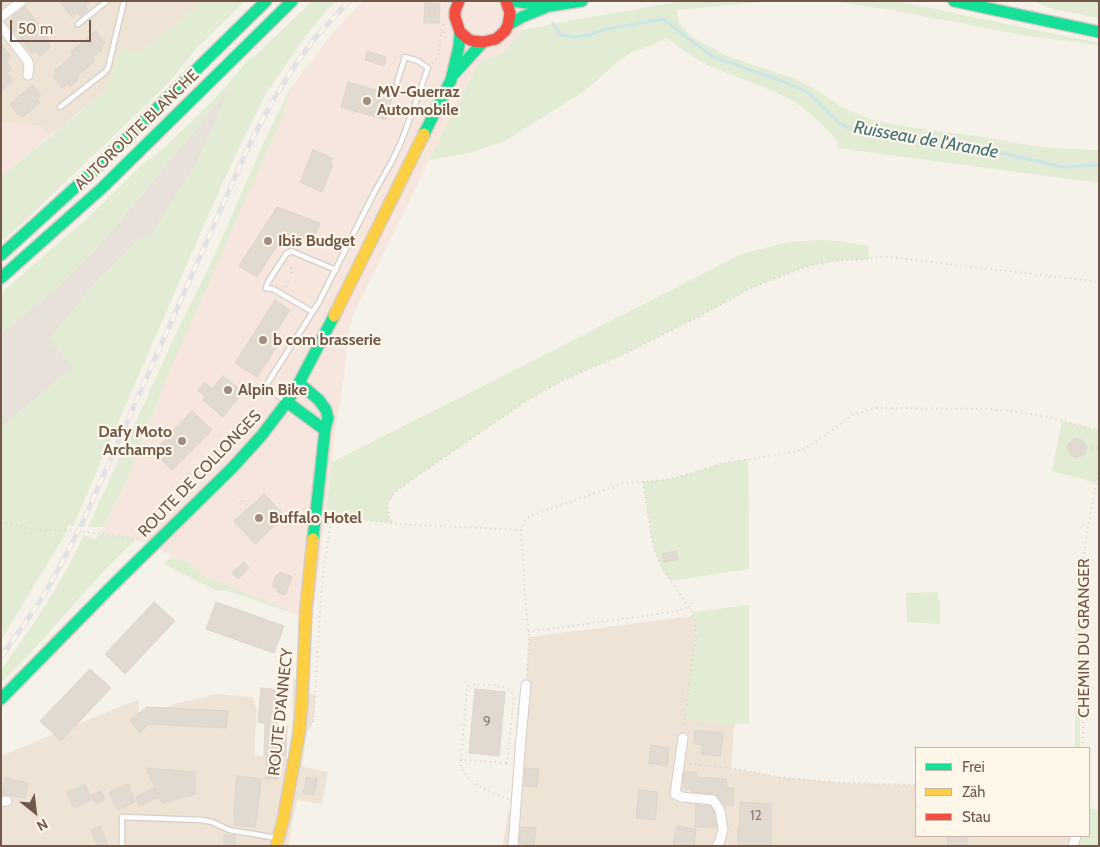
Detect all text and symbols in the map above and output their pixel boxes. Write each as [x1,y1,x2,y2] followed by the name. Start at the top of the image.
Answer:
[12,10,94,42] scale bar
[18,20,53,38] text: 50 m
[71,66,203,194] street label: AUTOROUTE BLANCHE
[377,82,460,120] place label: MV-Guerraz Automobile
[361,95,373,107] marker: MV-Guerraz Automobile
[852,117,1000,163] water label: Ruisseau de l'Arande
[278,231,355,251] place label: Ibis Budget
[262,235,274,247] marker: Ibis Budget
[273,330,381,350] place label: b com brasserie
[257,334,269,346] marker: b com brasserie
[238,380,307,400] place label: Alpin Bike
[222,384,234,396] marker: Alpin Bike
[134,407,266,541] street label: ROUTE DE COLLONGES
[98,422,172,460] place label: Dafy Moto Archamps
[176,435,188,447] marker: Dafy Moto Archamps
[269,508,362,528] place label: Buffalo Hotel
[253,512,265,524] marker: Buffalo Hotel
[1074,558,1094,718] street label: CHEMIN DU GRANGER
[265,647,297,777] street label: ROUTE D'ANNECY
[483,714,491,730] house number: 9
[915,747,1090,837] legend
[962,758,985,776] text: Frei
[962,783,985,801] text: Zäh
[10,787,60,837] north arrow
[750,808,762,824] house number: 12
[962,808,991,826] text: Stau
[34,815,51,835] text: N

